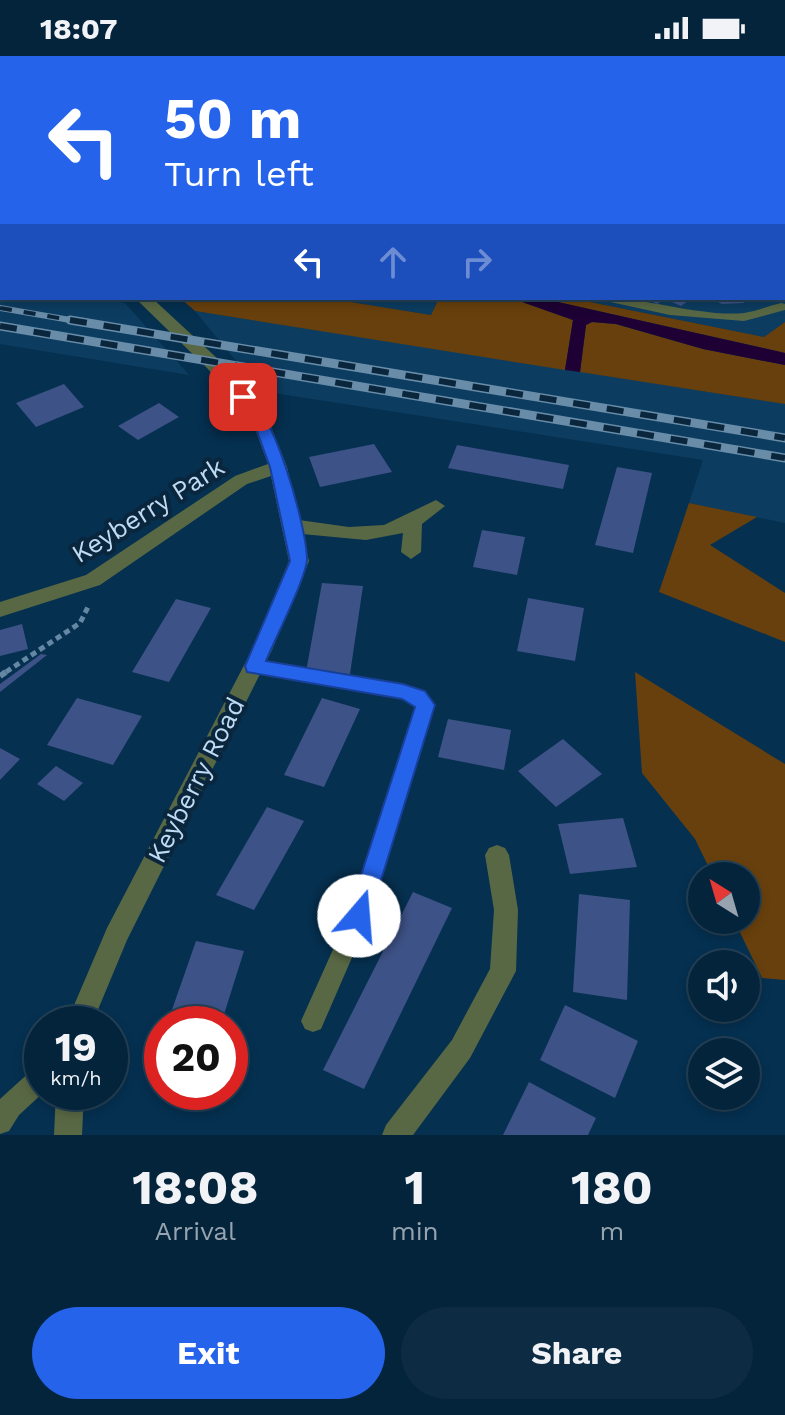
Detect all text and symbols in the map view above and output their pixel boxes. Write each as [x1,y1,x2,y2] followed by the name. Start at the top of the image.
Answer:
[40,11,118,46] text: 18:07
[164,86,301,152] text: 50 m
[32,88,136,192] icon: left
[164,153,314,195] text: Turn left
[287,240,331,284] icon: left
[371,240,415,284] icon: ahead
[455,240,499,284] icon: right
[209,363,277,431] pin
[221,375,265,419] icon: arrive
[66,451,230,569] street label: Keyberry Park
[141,692,251,868] street label: Keyberry Road
[688,862,760,934] north arrow
[688,862,760,1110] map controls
[317,874,401,958] position arrow
[688,950,760,1022] button: sound
[144,1006,248,1110] speed limit sign: 20
[55,1024,97,1071] text: 19
[688,1038,760,1110] button: layers
[50,1066,102,1090] text: km/h
[132,1159,259,1216] text: 18:08
[404,1159,425,1216] text: 1
[571,1159,653,1216] text: 180
[155,1216,236,1246] text: Arrival
[391,1216,439,1246] text: min
[599,1216,624,1246] text: m
[32,1307,385,1399] button: Exit
[401,1307,753,1399] button: Share

